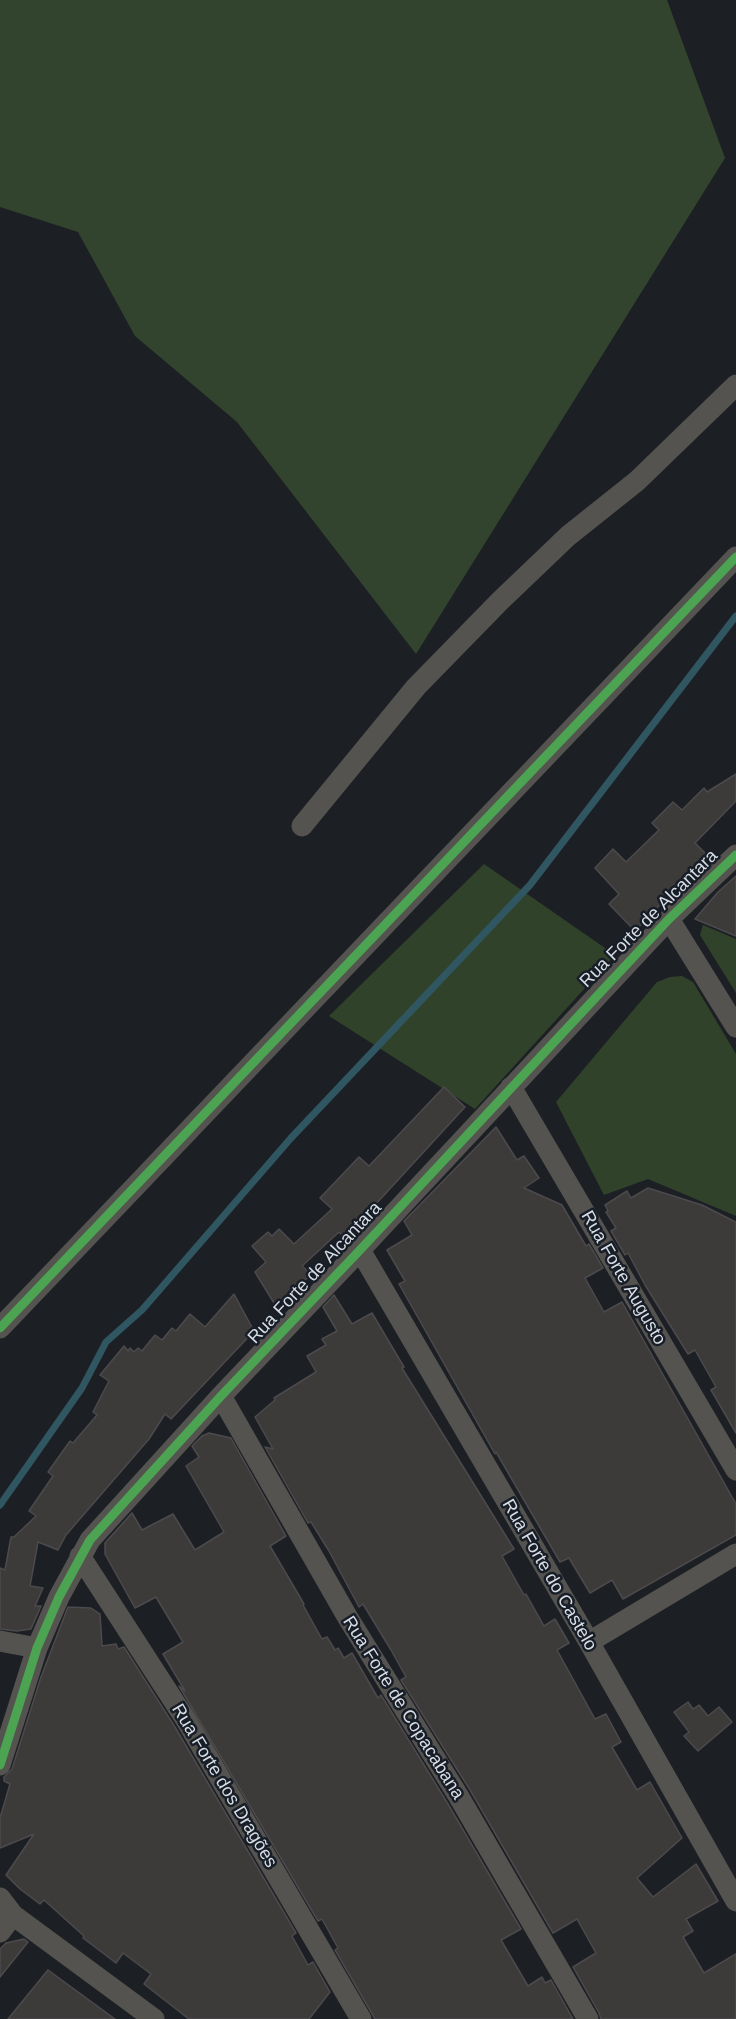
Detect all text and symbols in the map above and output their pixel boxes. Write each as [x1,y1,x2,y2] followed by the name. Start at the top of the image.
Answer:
[576,846,722,992] street label: Rua Forte de Alcantara
[244,1198,386,1348] street label: Rua Forte de Alcantara
[576,1207,670,1349] street label: Rua Forte Augusto
[497,1496,601,1654] street label: Rua Forte do Castelo
[338,1612,468,1804] street label: Rua Forte de Copacabana
[167,1700,281,1872] street label: Rua Forte dos Dragões

